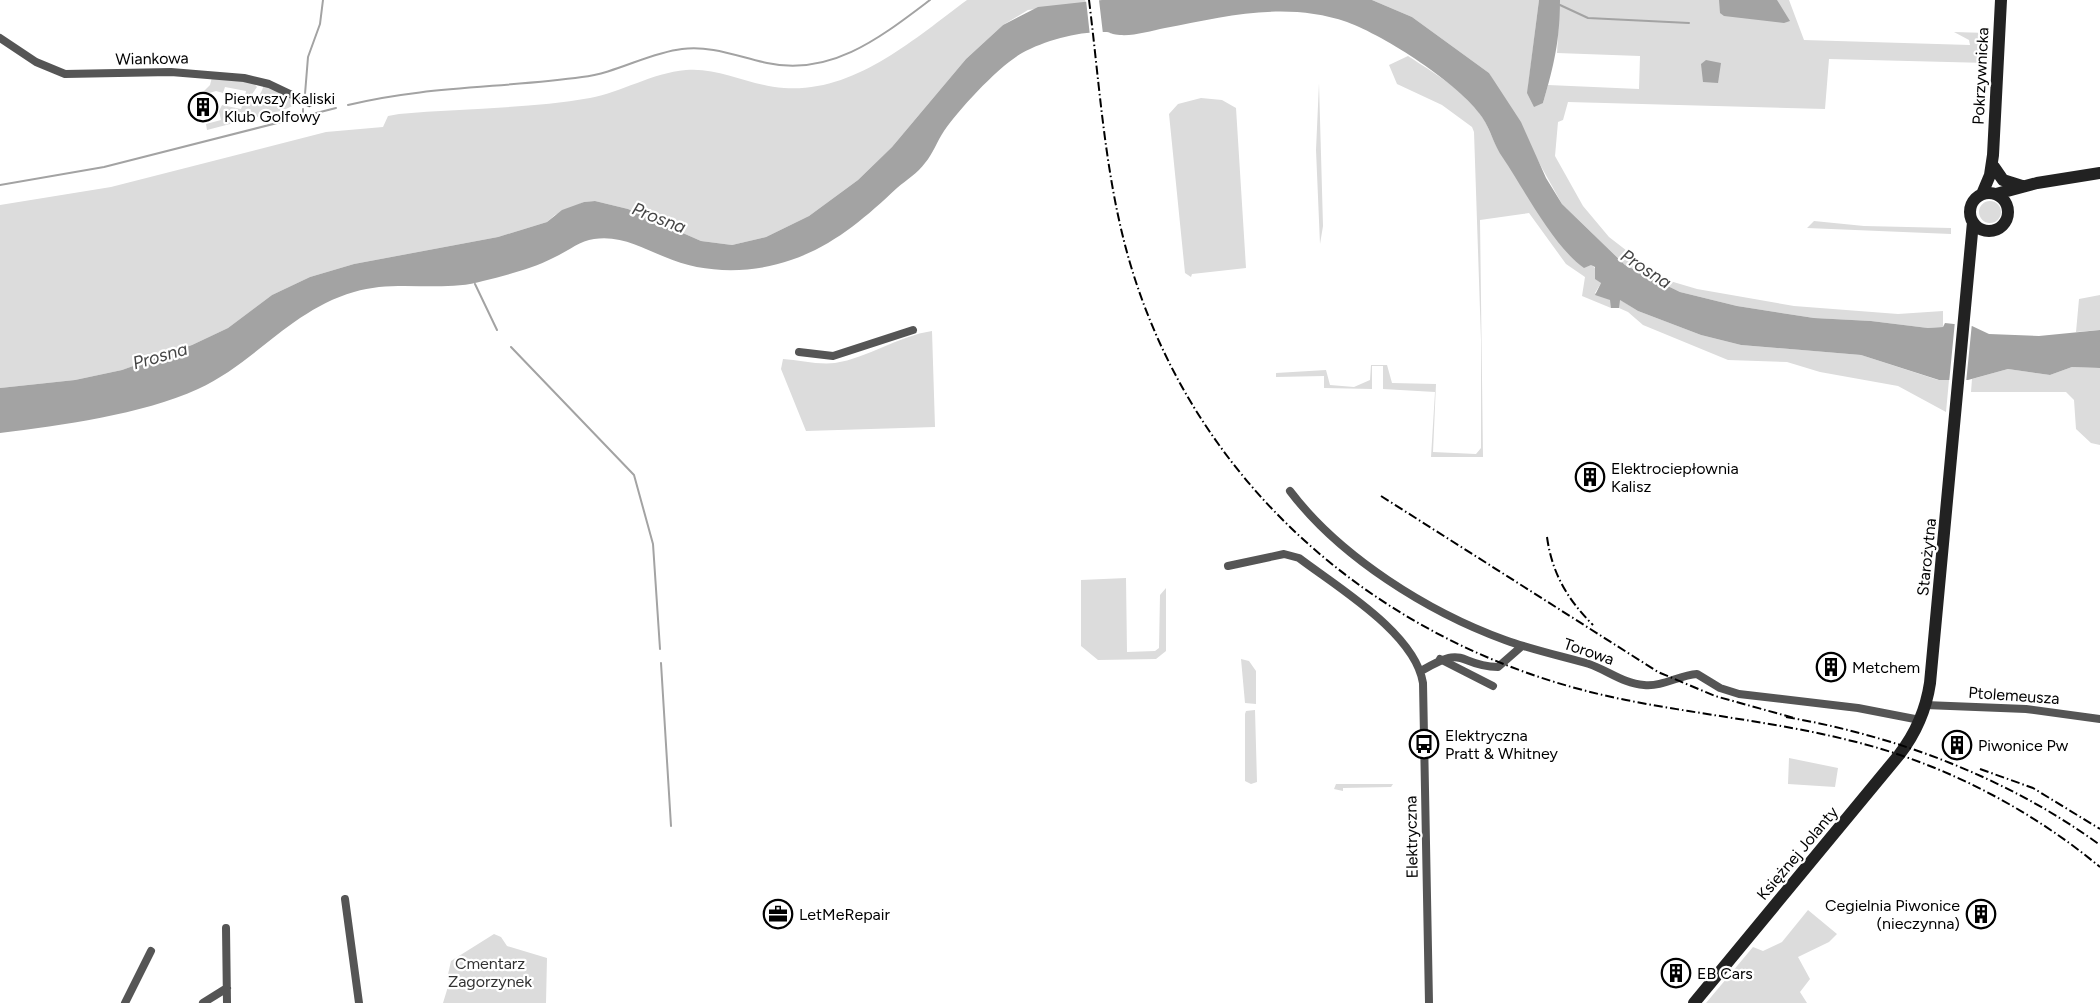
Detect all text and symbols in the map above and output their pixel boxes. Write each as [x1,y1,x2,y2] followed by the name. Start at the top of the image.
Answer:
[1968,27,1993,125] street label: Pokrzywnicka
[115,48,189,69] street label: Wiankowa
[224,89,335,126] place label: Pierwszy Kaliski Klub Golfowy
[187,91,219,123] building icon: Pierwszy Kaliski Klub Golfowy
[629,198,689,238] water label: Prosna
[1617,245,1676,294] water label: Prosna
[130,338,190,374] water label: Prosna
[1611,459,1739,496] place label: Elektrociepłownia Kalisz
[1574,461,1606,493] building icon: Elektrociepłownia Kalisz
[1913,517,1940,597] street label: Starożytna
[1561,634,1617,669] street label: Torowa
[1815,651,1847,683] building icon: Metchem
[1852,658,1920,677] place label: Metchem
[1968,683,2060,708] street label: Ptolemeusza
[1445,726,1559,763] place label: Elektryczna Pratt & Whitney
[1408,728,1440,760] bus stop icon: Elektryczna Pratt & Whitney
[1941,729,1973,761] building icon: Piwonice Pw
[1978,736,2069,755] place label: Piwonice Pw
[1401,795,1422,879] street label: Elektryczna
[1753,802,1842,904] street label: Księżnej Jolanty
[1825,896,1960,933] place label: Cegielnia Piwonice (nieczynna)
[762,898,794,930] office icon: LetMeRepair
[1965,898,1997,930] building icon: Cegielnia Piwonice (nieczynna)
[799,905,890,924] place label: LetMeRepair
[448,954,532,991] park label: Cmentarz Zagorzynek
[1660,957,1692,989] building icon: EB Cars
[1697,964,1753,983] place label: EB Cars

